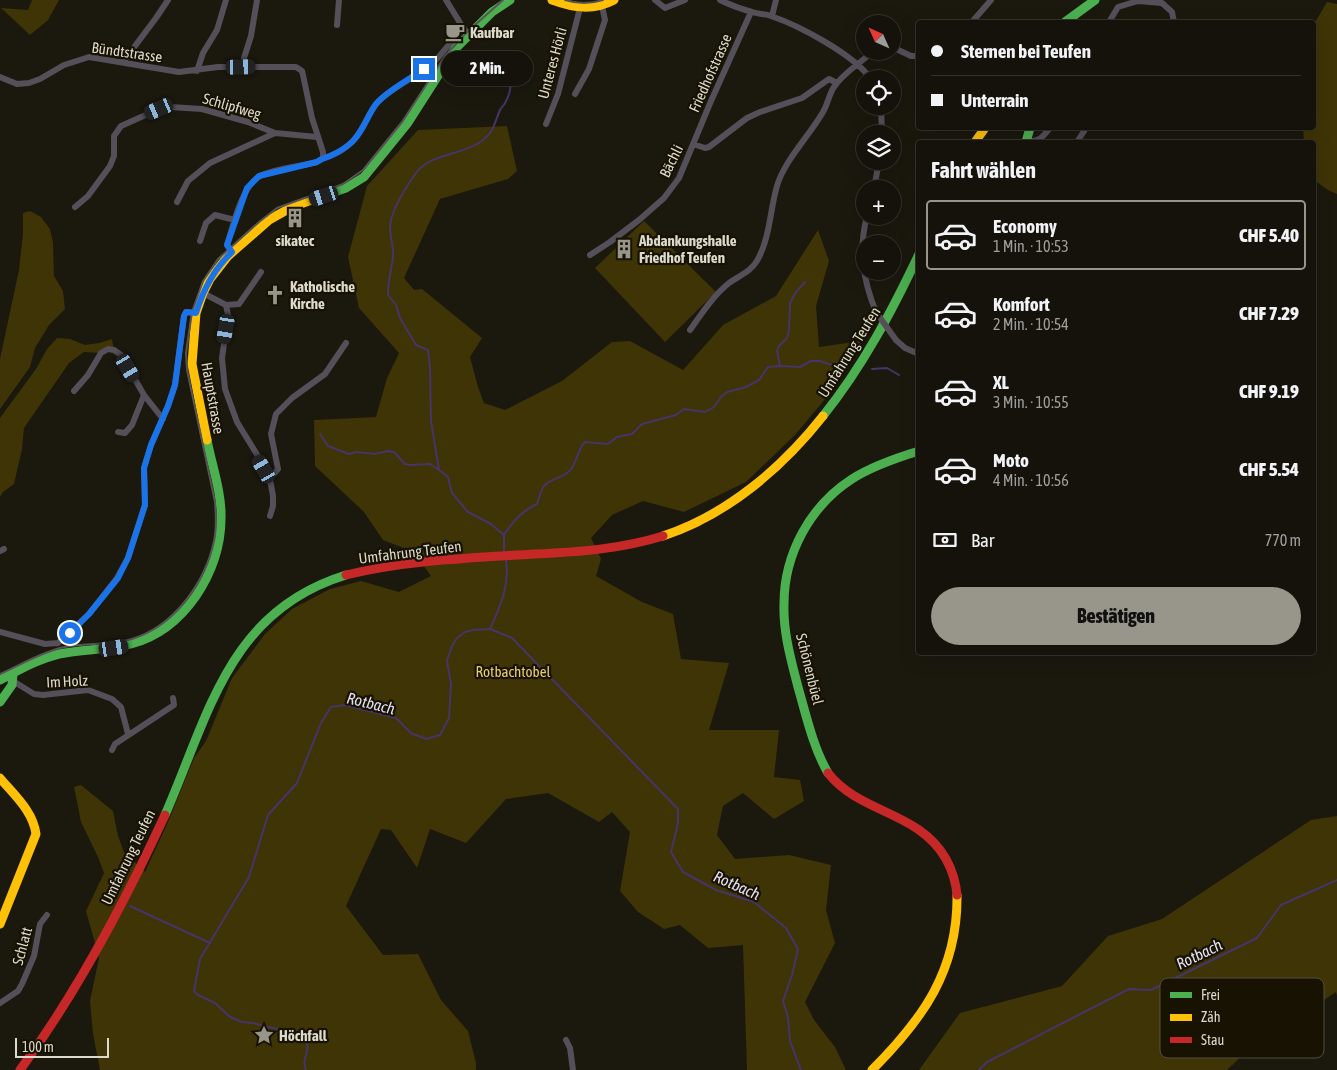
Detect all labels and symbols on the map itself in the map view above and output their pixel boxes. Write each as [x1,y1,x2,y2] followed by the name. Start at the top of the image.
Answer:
[856,15,901,60] north arrow
[444,21,466,43] cafe icon: Kaufbar
[470,24,514,41] place label: Kaufbar
[534,25,570,101] street label: Unteres Hörli
[685,31,735,115] street label: Friedhofstrasse
[91,39,164,65] street label: Bündtstrasse
[442,52,534,86] callout: 2 Min.
[413,58,435,80] route end
[225,59,256,75] car
[201,90,264,123] street label: Schlipfweg
[142,96,175,122] car
[656,142,686,180] street label: Bächli
[307,184,340,208] car
[284,207,306,229] building icon: sikatec
[276,232,315,249] place label: sikatec
[638,232,737,266] place label: Abdankungshalle Friedhof Teufen
[613,238,635,260] building icon: Abdankungshalle Friedhof Teufen
[290,278,355,312] place label: Katholische Kirche
[264,284,286,306] church icon: Katholische Kirche
[814,304,884,400] street label: Umfahrung Teufen
[216,313,235,345] car
[113,351,142,385] car
[198,361,228,435] street label: Hauptstrasse
[250,452,277,486] car
[358,537,462,567] street label: Umfahrung Teufen
[59,622,81,644] route start
[793,632,827,706] street label: Schönenbüel
[98,638,129,658] car
[476,663,550,680] park label: Rotbachtobel
[46,671,89,691] street label: Im Holz
[345,688,397,718] water label: Rotbach
[98,807,158,907] street label: Umfahrung Teufen
[711,867,763,903] water label: Rotbach
[9,925,35,967] street label: Schlatt
[1173,935,1225,973] water label: Rotbach
[1160,978,1324,1058] legend
[1201,987,1220,1003] text: Frei
[1201,1009,1221,1025] text: Zäh
[253,1024,275,1046] place icon: Höchfall
[279,1027,328,1044] place label: Höchfall
[1201,1032,1224,1048] text: Stau
[15,1035,109,1058] scale bar

